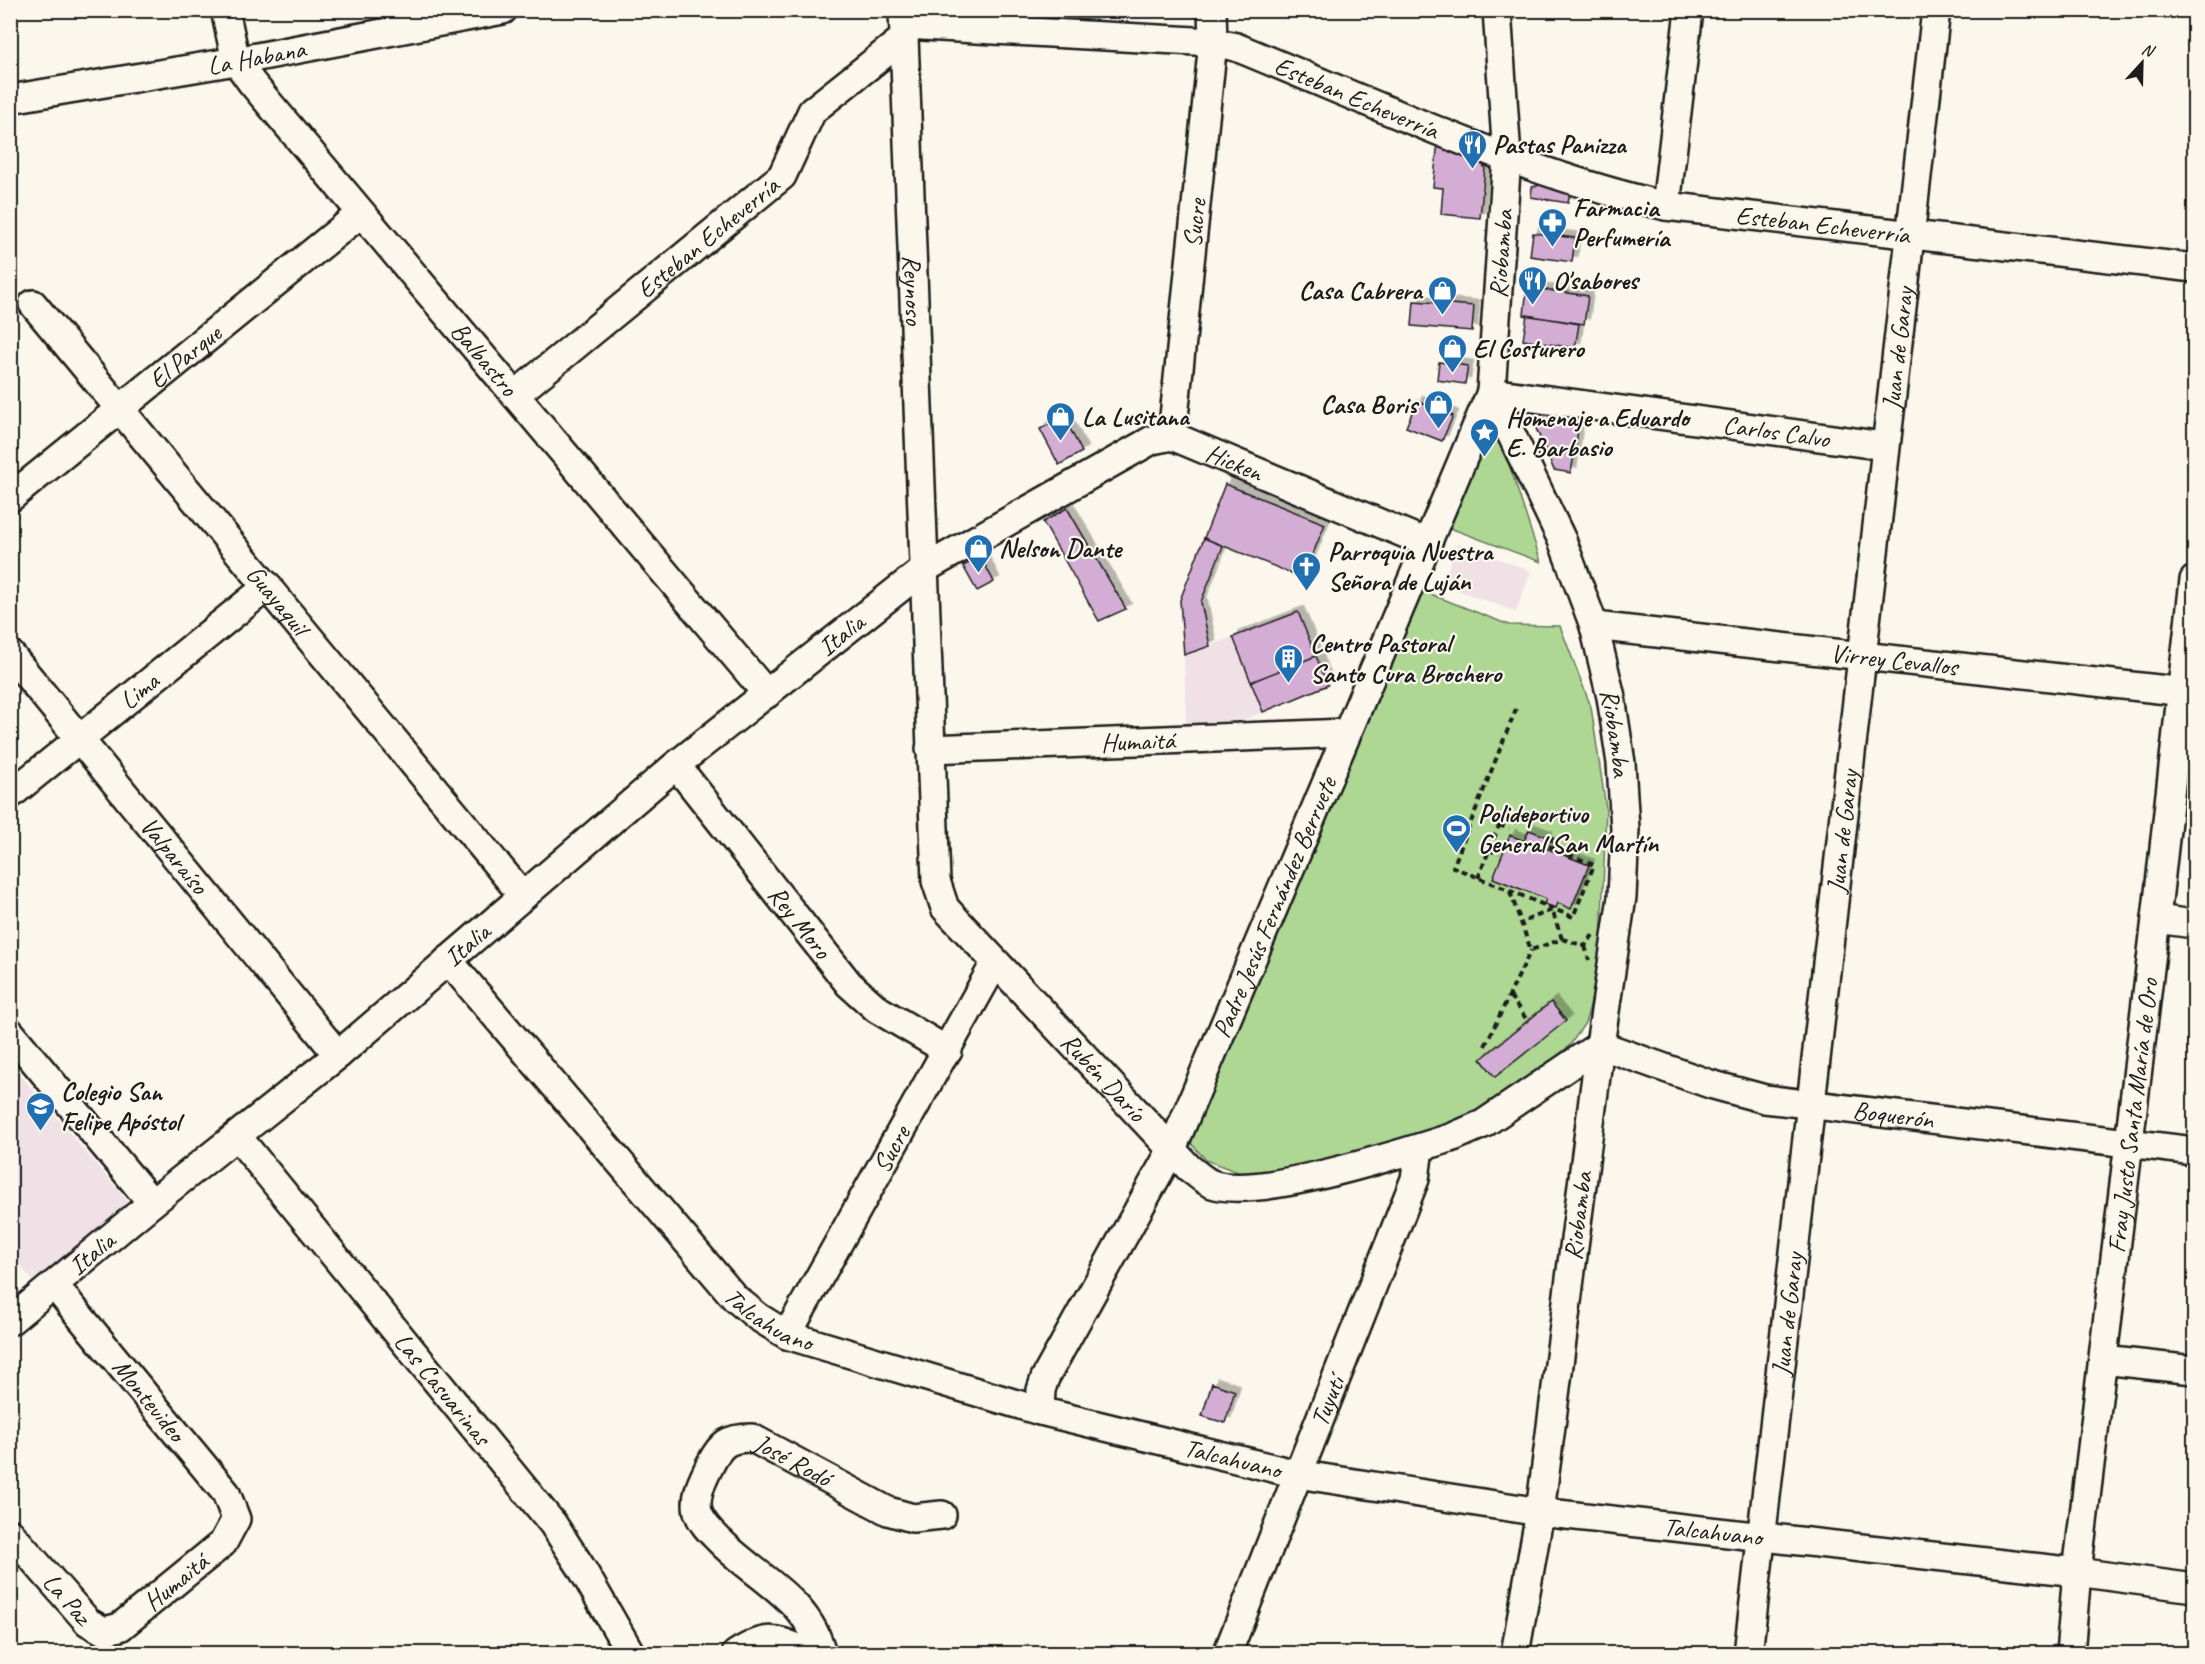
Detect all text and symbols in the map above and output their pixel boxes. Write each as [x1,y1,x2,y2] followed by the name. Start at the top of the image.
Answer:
[205,31,310,82] street label: La Habana
[2112,33,2172,93] north arrow
[2139,39,2158,62] text: N
[1270,48,1445,147] street label: Esteban Echeverría
[1456,128,1488,170] restaurant icon: Pastas Panizza
[1493,128,1628,161] place label: Pastas Panizza
[630,168,787,305] street label: Esteban Echeverría
[1573,191,1672,254] place label: Farmacia Perfumería
[1175,196,1213,249] street label: Sucre
[1734,198,1913,251] street label: Esteban Echeverría
[1536,206,1568,248] pharmacy icon: Farmacia Perfumería
[1481,207,1521,299] street label: Riobamba
[896,254,931,327] street label: Reynoso
[1516,264,1548,306] restaurant icon: O'sabores
[1553,264,1641,297] place label: O'sabores
[1299,274,1424,307] place label: Casa Cabrera
[1427,274,1459,316] shop icon: Casa Cabrera
[1874,283,1921,414] street label: Juan de Garay
[444,315,526,404] street label: Balbastro
[142,316,229,396] street label: El Parque
[1436,332,1468,374] shop icon: El Costurero
[1473,332,1585,365] place label: El Costurero
[1320,388,1420,421] place label: Casa Boris
[1422,388,1454,430] shop icon: Casa Boris
[1045,400,1077,442] shop icon: La Lusitana
[1082,400,1191,433] place label: La Lusitana
[1506,401,1691,464] place label: Homenaje a Eduardo E. Barbasio
[1721,408,1833,455] street label: Carlos Calvo
[1469,416,1501,458] place icon: Homenaje a Eduardo E. Barbasio
[1201,436,1269,489] street label: Hicken
[962,532,994,574] shop icon: Nelson Dante
[999,532,1123,565] place label: Nelson Dante
[1328,535,1495,598] place label: Parroquia Nuestra Señora de Luján
[1291,550,1323,592] church icon: Parroquia Nuestra Señora de Luján
[239,558,319,645] street label: Guayaquil
[811,605,873,663] street label: Italia
[1310,627,1503,690] place label: Centro Pastoral Santo Cura Brochero
[1829,636,1961,683] street label: Virrey Cevallos
[1273,642,1305,684] building icon: Centro Pastoral Santo Cura Brochero
[113,664,167,716] street label: Lima
[1593,685,1638,779] street label: Riobamba
[1100,723,1178,759] street label: Humaitá
[1818,766,1866,896] street label: Juan de Garay
[1204,770,1344,1043] street label: Padre Jesús Fernández Berruete
[1478,797,1659,860] place label: Polideportivo General San Martín
[133,810,217,902] street label: Valparaíso
[1441,812,1473,854] sports icon: Polideportivo General San Martín
[761,879,840,966] street label: Rey Moro
[437,914,498,974] street label: Italia
[2099,975,2165,1255] street label: Fray Justo Santa María de Oro
[1054,1026,1155,1130] street label: Rubén Darío
[61,1075,186,1138] place label: Colegio San Felipe Apóstol
[24,1090,56,1132] school or university icon: Colegio San Felipe Apóstol
[1851,1093,1937,1136] street label: Boquerón
[865,1118,918,1178] street label: Sucre
[1556,1168,1600,1262] street label: Riobamba
[62,1223,123,1282] street label: Italia
[1763,1249,1810,1379] street label: Juan de Garay
[717,1281,819,1359] street label: Talcahuano
[387,1326,500,1454] street label: Las Casuarinas
[105,1352,194,1451] street label: Montevideo
[1302,1366,1354,1431] street label: Tuyutí
[747,1425,841,1496] street label: José Rodó
[1181,1430,1287,1487] street label: Talcahuano
[1662,1509,1766,1553] street label: Talcahuano
[136,1544,217,1618] street label: Humaitá
[36,1566,101,1633] street label: La Paz

